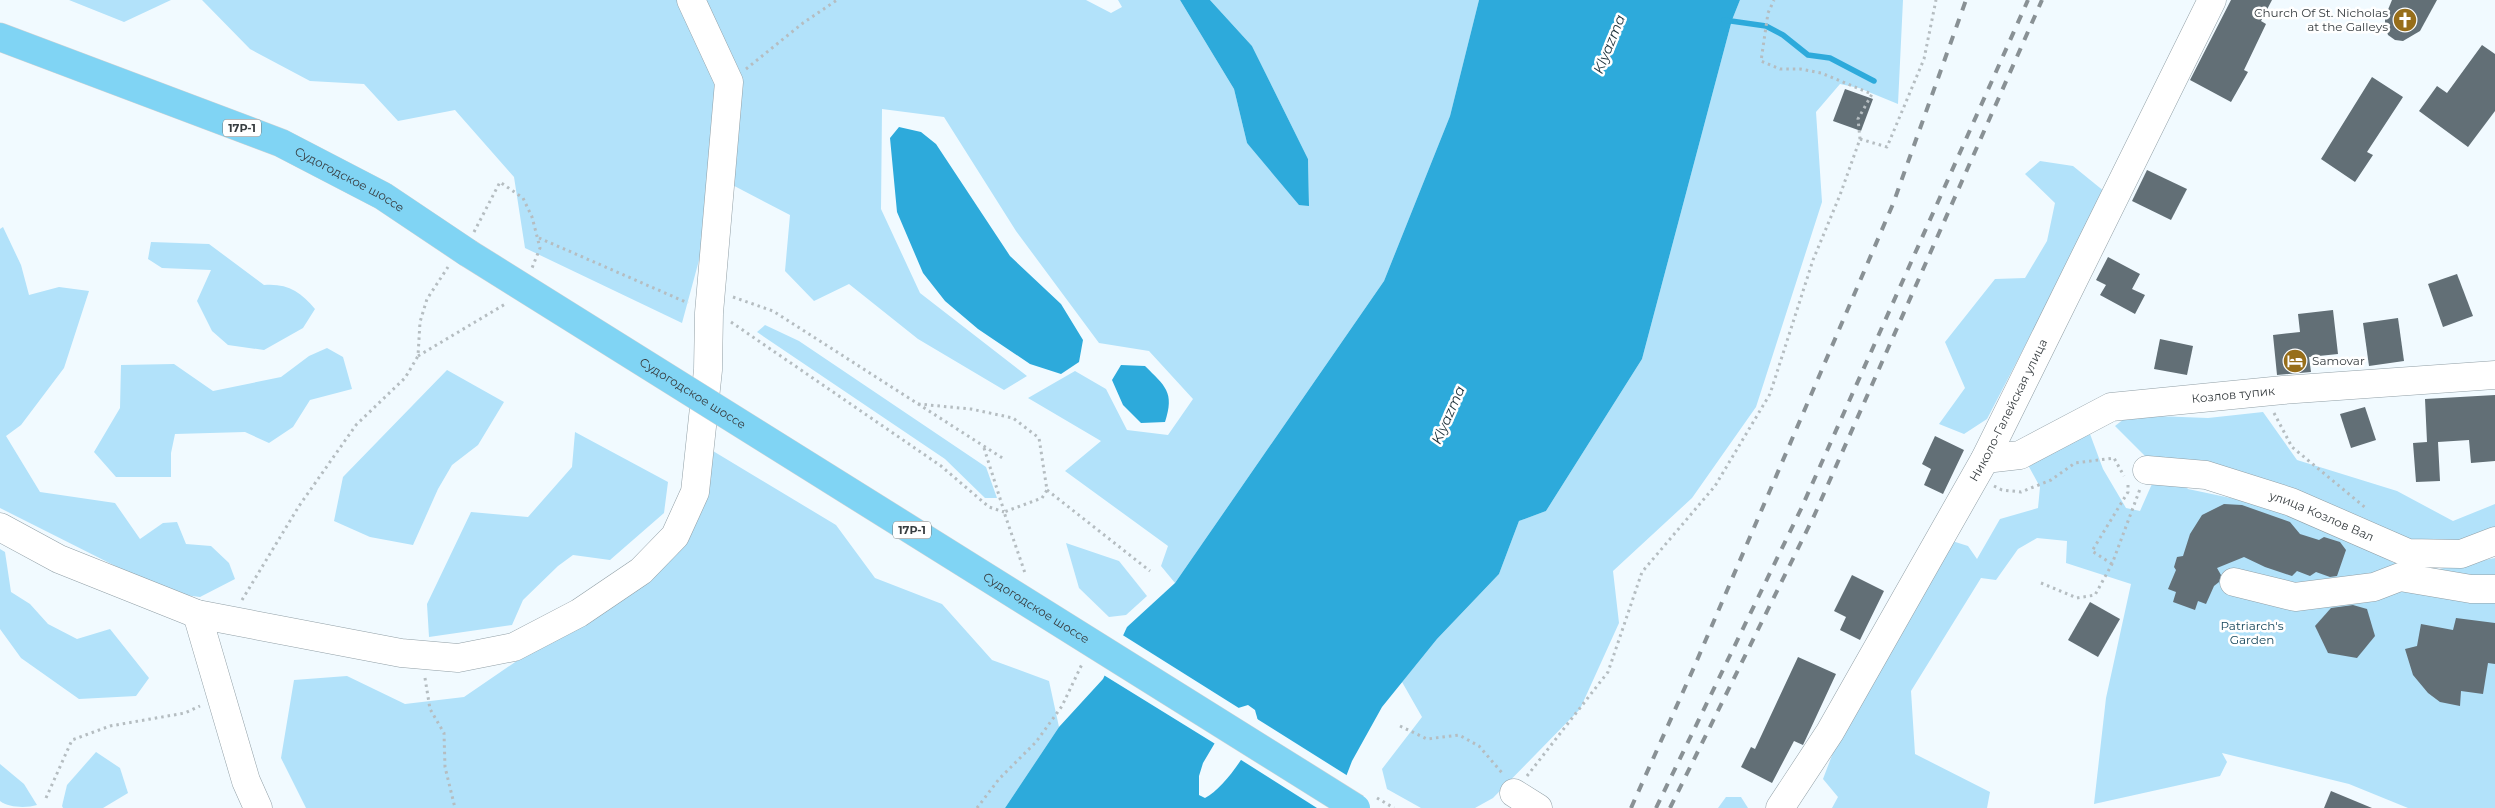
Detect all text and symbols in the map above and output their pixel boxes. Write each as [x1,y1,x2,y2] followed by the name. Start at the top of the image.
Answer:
[2254,5,2388,34] place label: Church Of St. Nicholas at the Galleys
[2392,7,2418,33] church icon: Church Of St. Nicholas at the Galleys
[1589,12,1629,76] water label: Klyazma
[223,120,261,136] road number: 17Р-1
[292,143,407,215] street label: Судогодское шоссе
[1966,336,2050,484] street label: Николо-Галейская улица
[2282,348,2308,374] hotel icon: Samovar
[2312,353,2365,368] place label: Samovar
[637,354,749,432] street label: Судогодское шоссе
[1427,383,1469,447] water label: Klyazma
[2191,383,2276,406] street label: Козлов тупик
[2267,487,2376,544] street label: улица Козлов Вал
[893,522,931,538] road number: 17Р-1
[980,569,1092,647] street label: Судогодское шоссе
[2220,618,2284,647] park label: Patriarch's Garden

